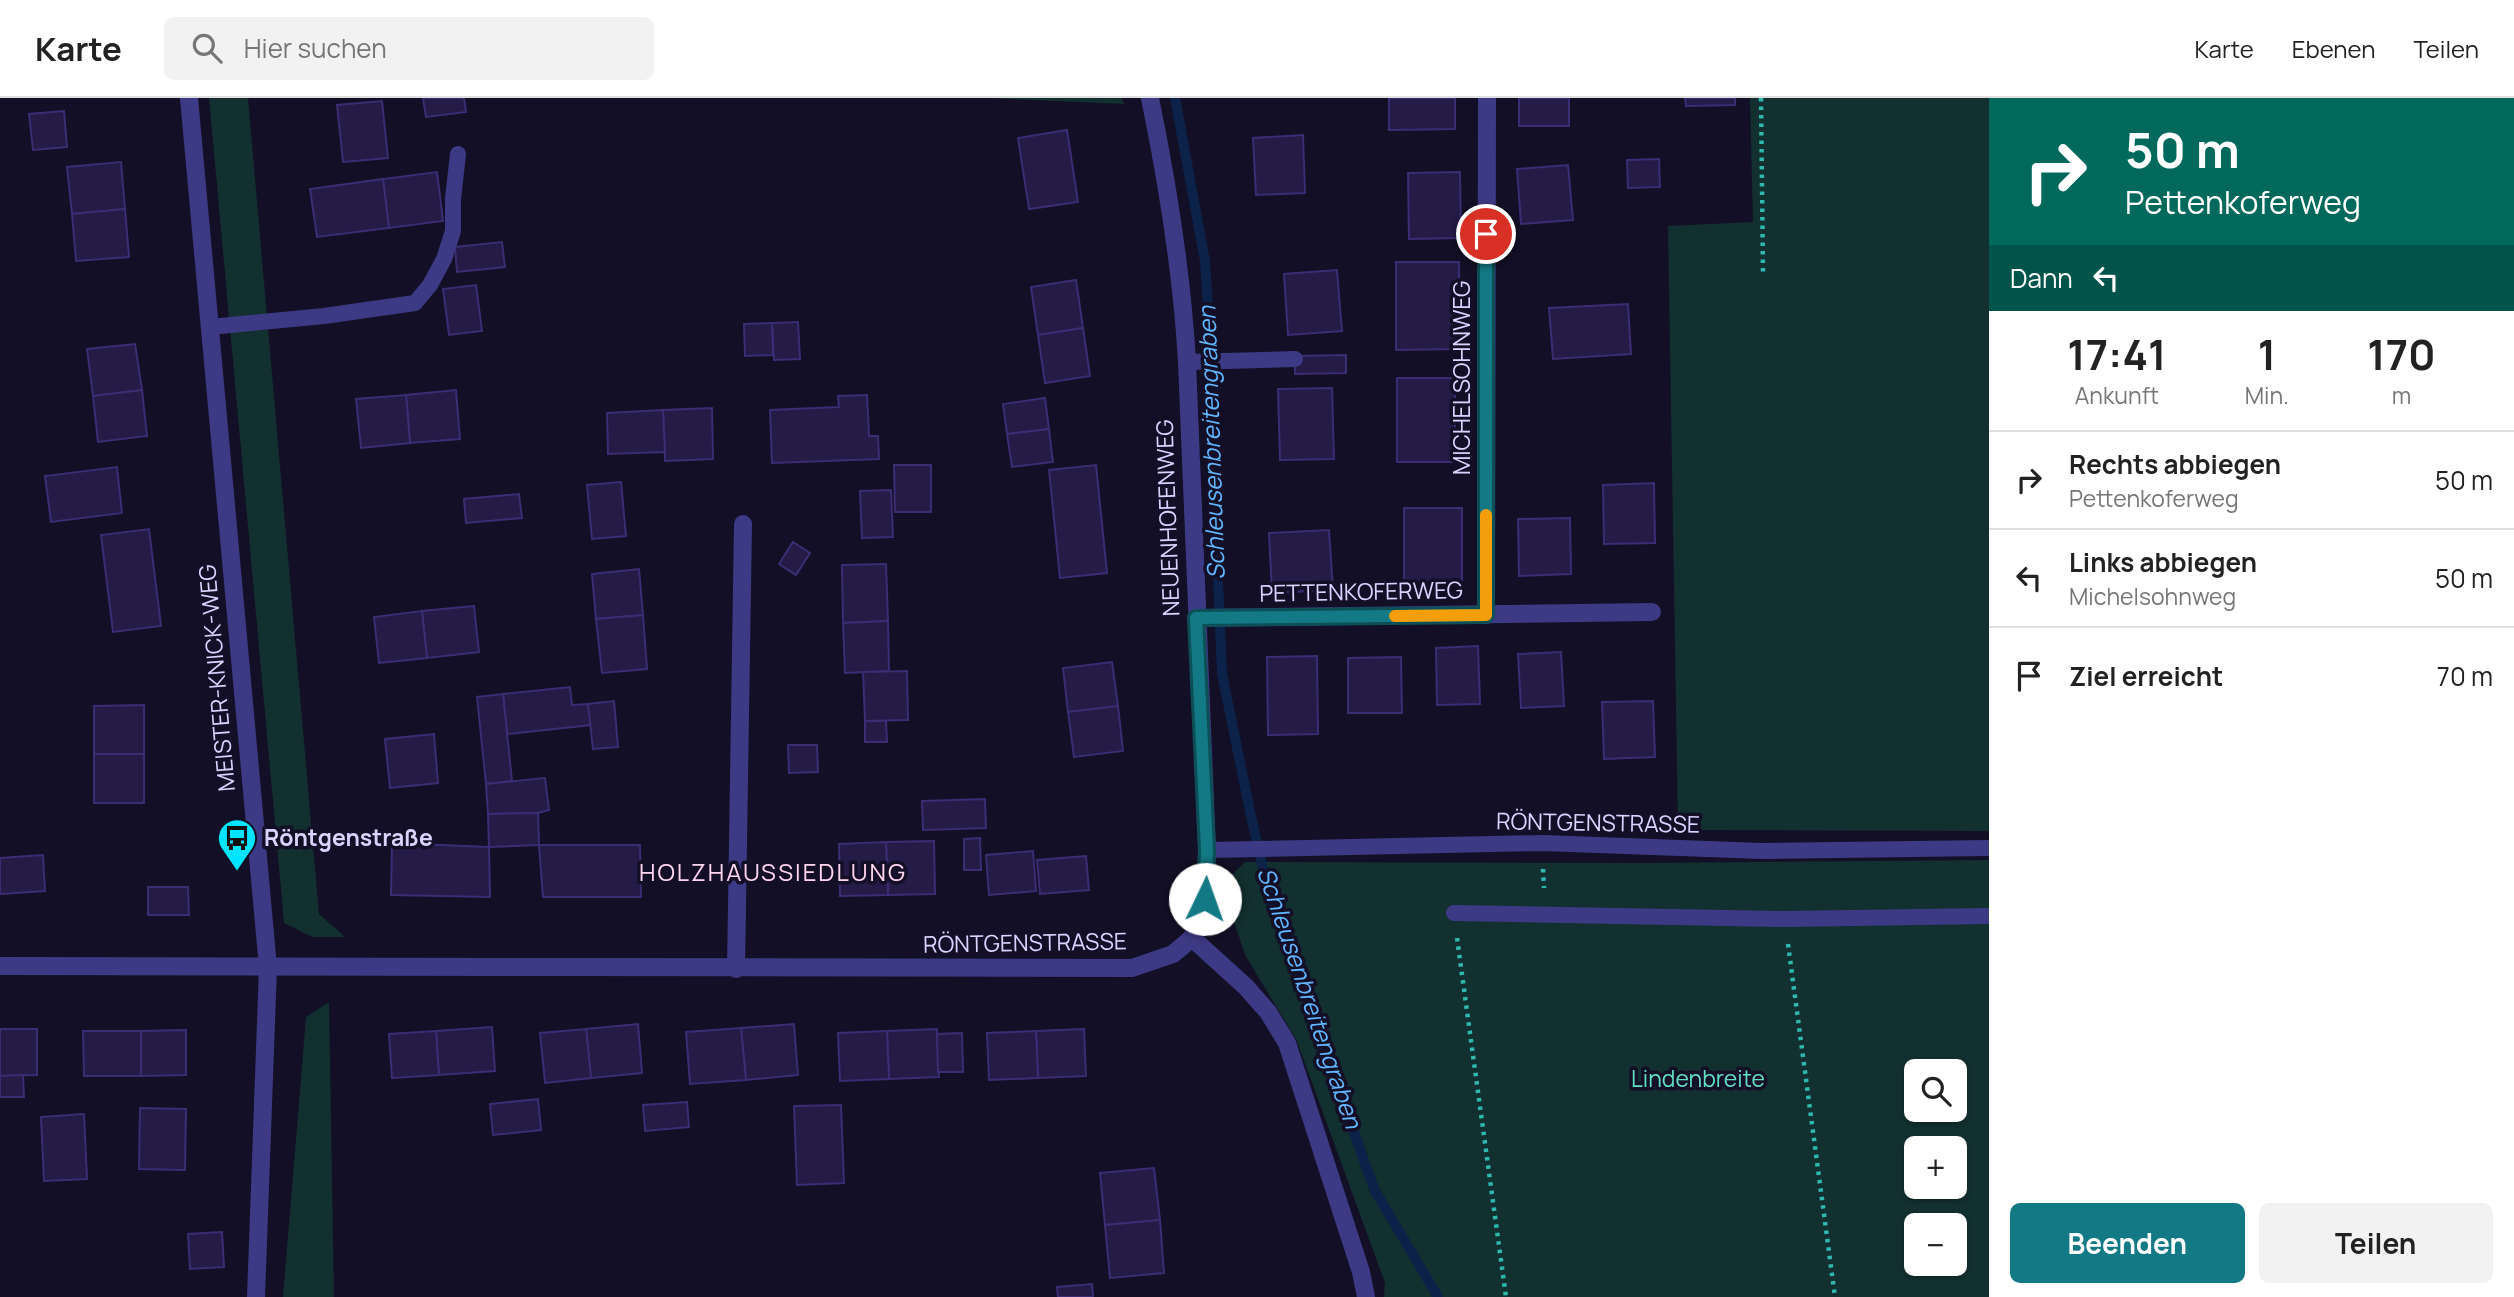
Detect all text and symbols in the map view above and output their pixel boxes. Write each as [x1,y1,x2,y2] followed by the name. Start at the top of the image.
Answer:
[164,17,654,80] search box
[35,26,122,71] text: Karte
[188,29,226,67] icon: search
[244,30,387,66] text: Hier suchen
[2194,32,2254,65] text: Karte
[2292,32,2375,65] text: Ebenen
[2413,32,2479,65] text: Teilen
[2125,116,2240,183] text: 50 m
[2010,126,2101,217] icon: right
[2125,180,2361,224] text: Pettenkoferweg
[1456,204,1516,264] pin
[1467,215,1505,253] icon: arrive
[2087,259,2125,297] icon: left
[2010,260,2073,296] text: Dann
[1445,281,1477,475] street label: MICHELSOHNWEG
[1189,305,1232,580] water label: Schleusenbreitengraben
[2067,325,2166,383] text: 17:41
[2258,325,2276,383] text: 1
[2367,325,2436,383] text: 170
[2075,379,2159,411] text: Ankunft
[2245,379,2289,411] text: Min.
[2392,379,2411,411] text: m
[1148,419,1186,617] street label: NEUENHOFENWEG
[2069,446,2281,482] text: Rechts abbiegen
[2010,461,2048,499] icon: right
[2435,462,2493,498] text: 50 m
[2069,482,2239,514] text: Pettenkoferweg
[2069,544,2257,580] text: Links abbiegen
[2010,559,2048,597] icon: left
[2435,560,2493,596] text: 50 m
[190,563,242,793] street label: MEISTER-KNICK-WEG
[1259,573,1463,609] street label: PETTENKOFERWEG
[2069,580,2236,612] text: Michelsohnweg
[2010,657,2048,695] icon: arrive
[2069,658,2223,694] text: Ziel erreicht
[2437,658,2493,694] text: 70 m
[1496,804,1700,840] street label: RÖNTGENSTRASSE
[216,817,258,872] bus stop icon: Röntgenstraße
[264,821,433,853] place label: Röntgenstraße
[639,855,907,888] district label: HOLZHAUSSIEDLUNG
[1168,862,1242,936] position arrow
[1250,863,1371,1133] water label: Schleusenbreitengraben
[923,924,1127,960] street label: RÖNTGENSTRASSE
[1904,1059,1967,1276] map controls
[1904,1059,1967,1122] button: search
[1631,1062,1765,1094] park label: Lindenbreite
[1904,1136,1967,1199] button: +
[2010,1203,2245,1283] button: Beenden
[2259,1203,2493,1283] button: Teilen
[1904,1213,1967,1276] button: −

